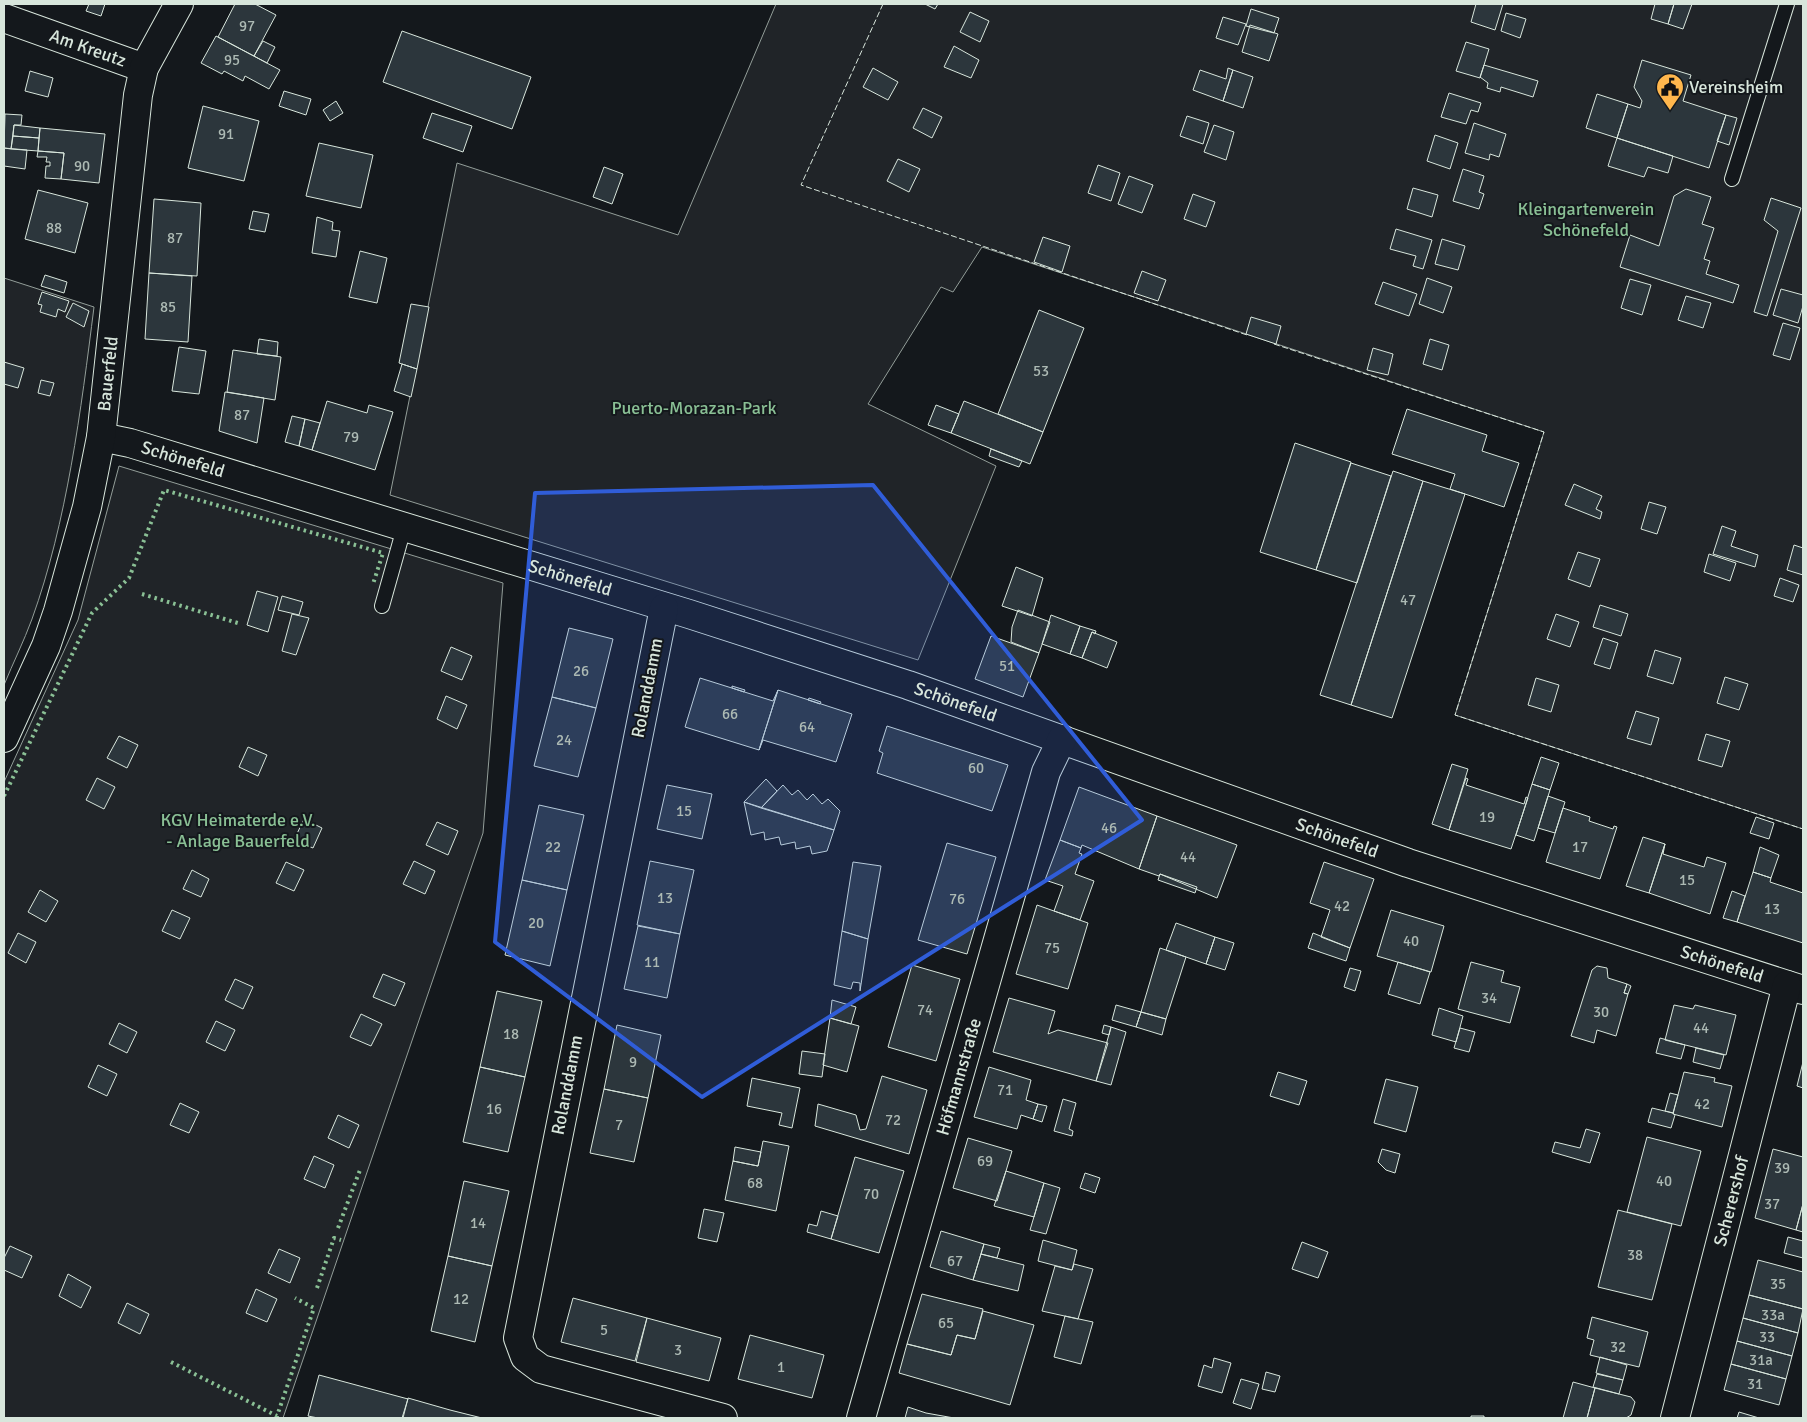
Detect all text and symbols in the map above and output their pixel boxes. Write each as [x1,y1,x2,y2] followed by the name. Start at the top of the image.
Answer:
[239,17,255,35] house number: 97
[47,24,129,72] street label: Am Kreutz
[224,51,240,69] house number: 95
[1655,72,1685,111] public building icon: Vereinsheim
[1689,76,1783,98] place label: Vereinsheim
[218,125,234,143] house number: 91
[74,157,90,175] house number: 90
[1518,198,1654,241] park label: Kleingartenverein Schönefeld
[46,219,62,237] house number: 88
[167,229,183,247] house number: 87
[160,298,176,316] house number: 85
[93,335,123,413] street label: Bauerfeld
[1033,362,1049,380] house number: 53
[612,397,776,419] park label: Puerto-Morazan-Park
[234,406,250,424] house number: 87
[343,428,359,446] house number: 79
[139,436,227,482] street label: Schönefeld
[526,555,615,601] street label: Schönefeld
[1400,591,1416,609] house number: 47
[627,636,667,740] street label: Rolanddamm
[999,657,1015,675] house number: 51
[573,662,589,680] house number: 26
[911,677,1000,727] street label: Schönefeld
[722,705,738,723] house number: 66
[799,718,815,736] house number: 64
[556,731,572,749] house number: 24
[968,759,984,777] house number: 60
[676,802,692,820] house number: 15
[1479,808,1495,826] house number: 19
[160,809,316,852] park label: KGV Heimaterde e.V. - Anlage Bauerfeld
[1293,813,1381,863] street label: Schönefeld
[1101,819,1117,837] house number: 46
[545,838,561,856] house number: 22
[1572,838,1588,856] house number: 17
[1180,848,1196,866] house number: 44
[1679,871,1695,889] house number: 15
[657,889,673,907] house number: 13
[949,890,965,908] house number: 76
[1334,897,1350,915] house number: 42
[1764,900,1780,918] house number: 13
[528,914,544,932] house number: 20
[1403,932,1419,950] house number: 40
[1044,939,1060,957] house number: 75
[1678,940,1766,988] street label: Schönefeld
[644,953,660,971] house number: 11
[1481,989,1497,1007] house number: 34
[917,1001,933,1019] house number: 74
[1593,1003,1609,1021] house number: 30
[932,1016,986,1138] street label: Höfmannstraße
[1693,1019,1709,1037] house number: 44
[503,1025,519,1043] house number: 18
[547,1033,587,1137] street label: Rolanddamm
[629,1053,637,1071] house number: 9
[997,1081,1013,1099] house number: 71
[1694,1095,1710,1113] house number: 42
[486,1100,502,1118] house number: 16
[885,1111,901,1129] house number: 72
[615,1116,623,1134] house number: 7
[977,1152,993,1170] house number: 69
[1709,1153,1754,1249] street label: Scherershof
[1774,1159,1790,1177] house number: 39
[1656,1172,1672,1190] house number: 40
[747,1174,763,1192] house number: 68
[863,1185,879,1203] house number: 70
[1764,1195,1780,1213] house number: 37
[470,1214,486,1232] house number: 14
[1627,1246,1643,1264] house number: 38
[947,1252,963,1270] house number: 67
[1770,1275,1786,1293] house number: 35
[453,1290,469,1308] house number: 12
[1761,1306,1785,1324] house number: 33a
[938,1314,954,1332] house number: 65
[600,1321,608,1339] house number: 5
[1759,1328,1775,1346] house number: 33
[1610,1338,1626,1356] house number: 32
[674,1341,682,1359] house number: 3
[1749,1351,1773,1369] house number: 31a
[777,1358,785,1376] house number: 1
[1747,1375,1763,1393] house number: 31

